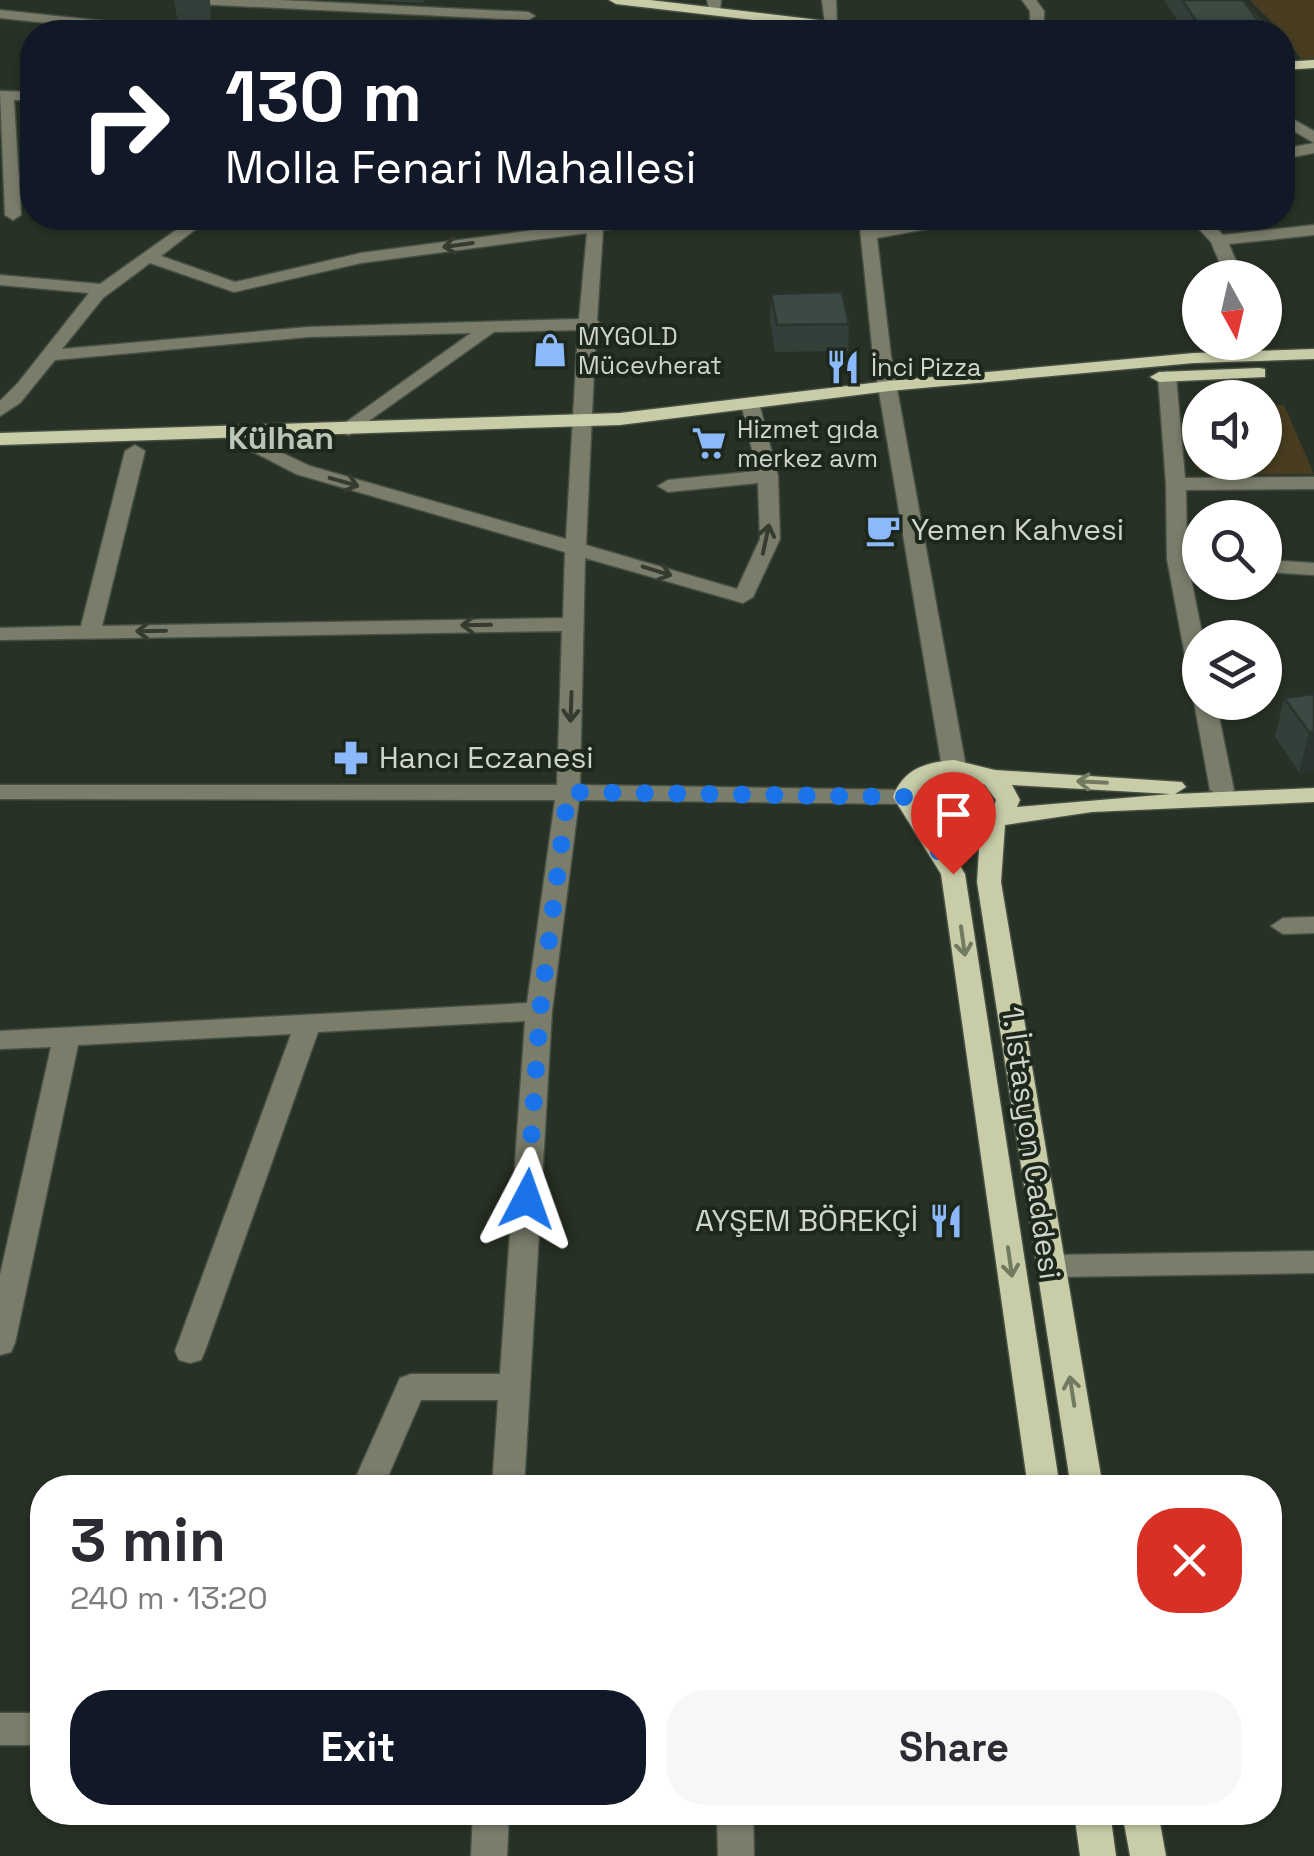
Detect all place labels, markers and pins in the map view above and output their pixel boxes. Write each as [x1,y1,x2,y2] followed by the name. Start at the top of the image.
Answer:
[578,320,722,381] place label: MYGOLD Mücevherat
[531,331,569,369] shop icon: MYGOLD Mücevherat
[824,348,862,386] restaurant icon: İnci Pizza
[871,351,981,383] place label: İnci Pizza
[737,413,879,474] place label: Hizmet gıda merkez avm
[690,424,728,462] supermarket icon: Hizmet gıda merkez avm
[911,510,1124,549] place label: Yemen Kahvesi
[864,511,902,549] cafe icon: Yemen Kahvesi
[379,738,594,777] place label: Hancı Eczanesi
[332,739,370,777] pharmacy icon: Hancı Eczanesi
[911,772,996,875] pin
[695,1201,918,1240] place label: AYŞEM BÖREKÇİ
[927,1202,965,1240] restaurant icon: AYŞEM BÖREKÇİ

